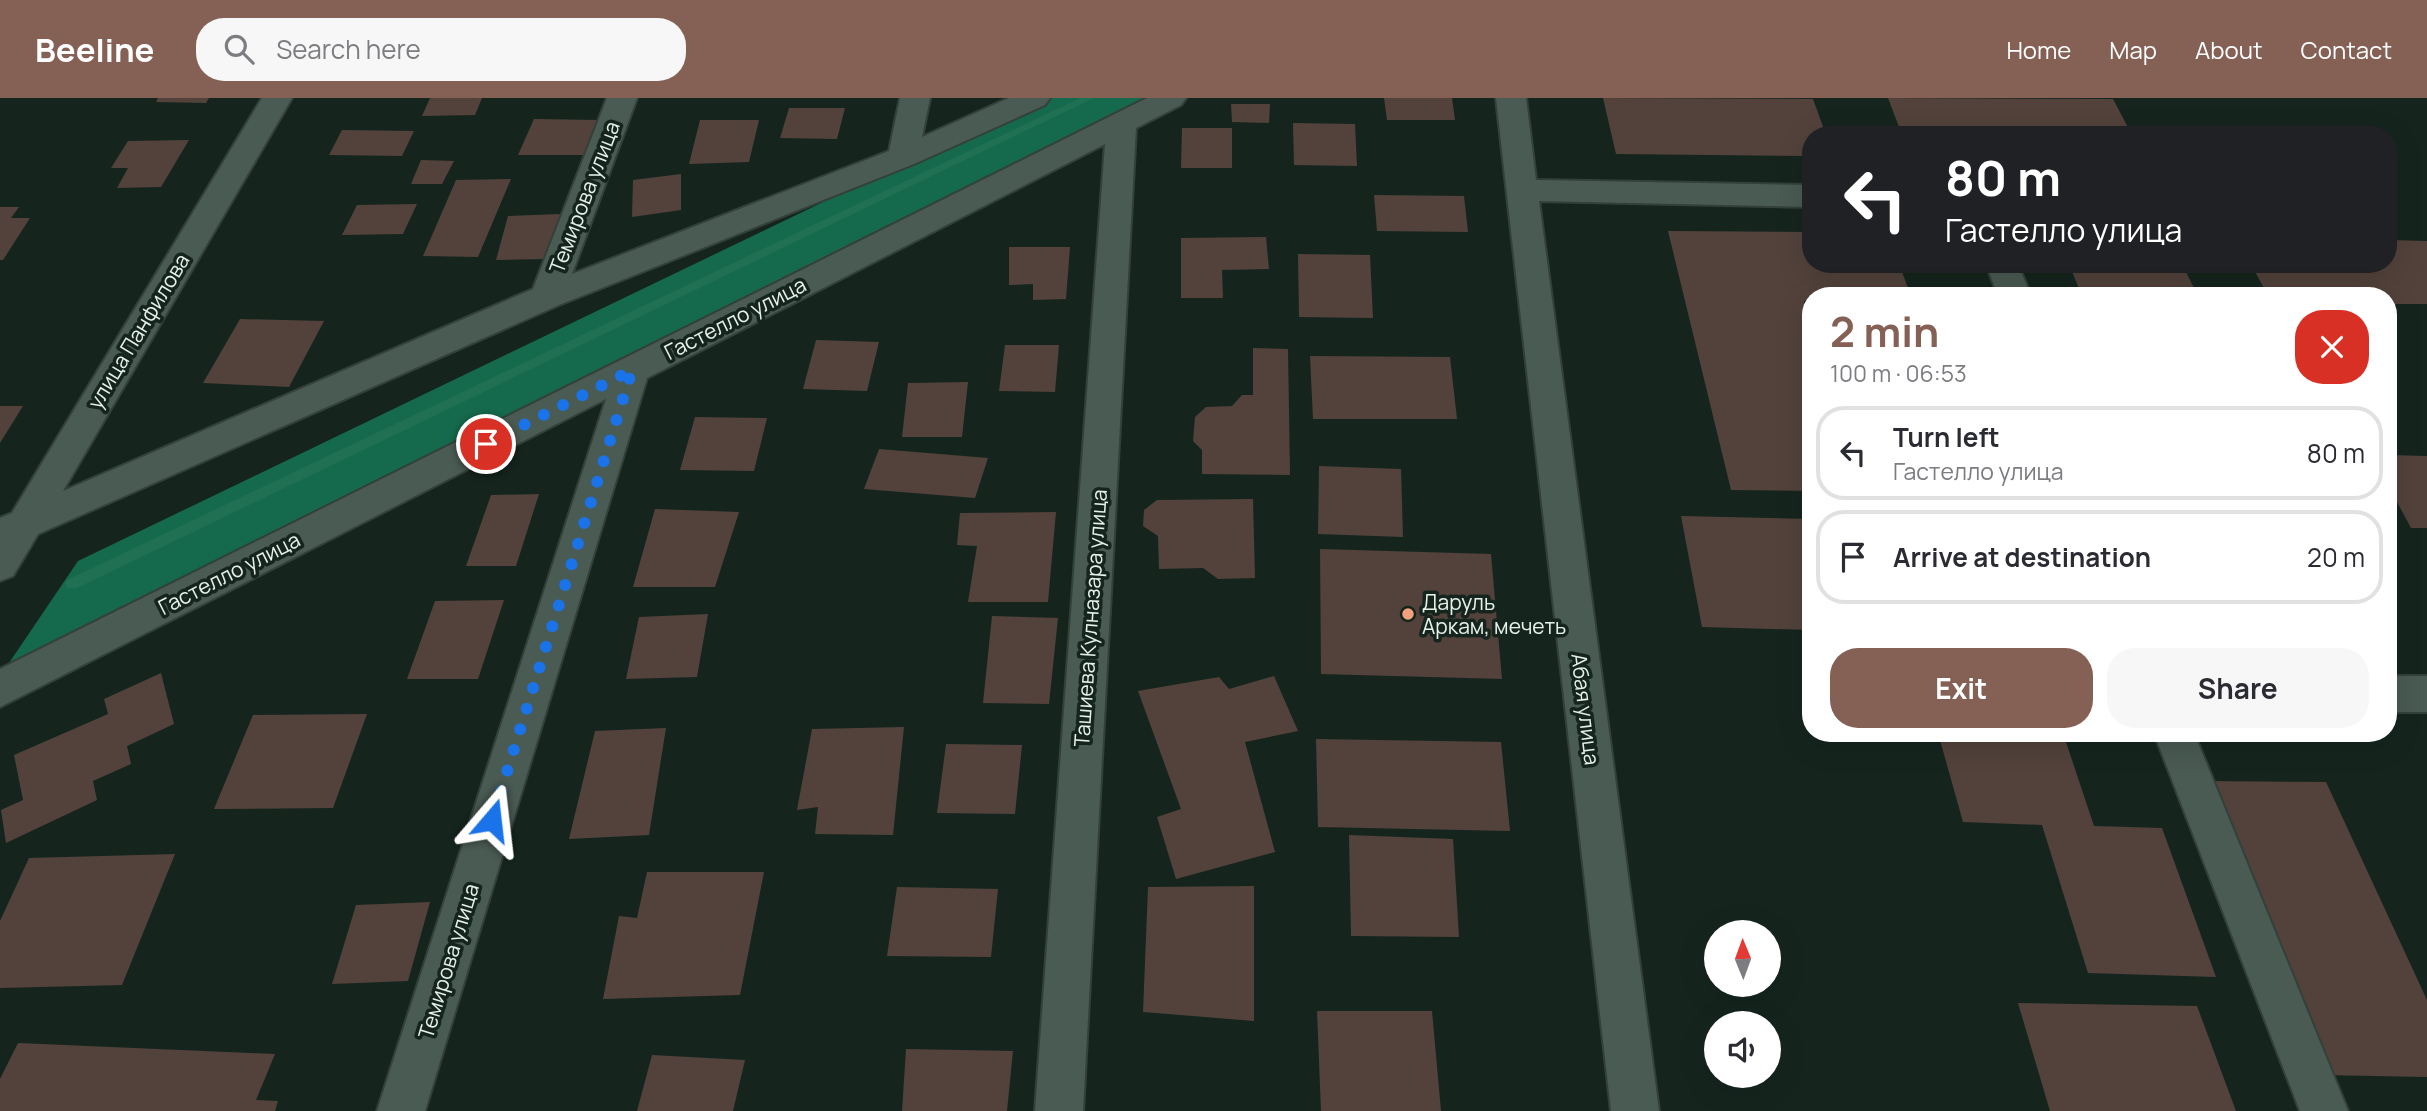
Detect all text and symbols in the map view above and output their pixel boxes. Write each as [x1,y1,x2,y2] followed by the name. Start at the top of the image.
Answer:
[196,18,686,81] search box
[35,27,154,72] text: Beeline
[220,30,258,68] icon: search
[276,31,421,67] text: Search here
[2006,33,2071,66] text: Home
[2109,33,2157,66] text: Map
[2195,33,2263,66] text: About
[2301,33,2392,66] text: Contact
[542,117,626,277] street label: Темирова улица
[1945,144,2061,211] text: 80 m
[1830,154,1921,245] icon: left
[1945,208,2182,252] text: Гастелло улица
[81,248,195,414] street label: улица Панфилова
[659,270,811,366] street label: Гастелло улица
[1830,302,1939,360] text: 2 min
[2295,310,2369,384] button: close
[1830,357,1967,389] text: 100 m · 06:53
[456,414,516,474] pin
[1893,419,2000,455] text: Turn left
[467,425,505,463] icon: arrive
[1834,434,1872,472] icon: left
[2307,435,2365,471] text: 80 m
[1893,455,2064,487] text: Гастелло улица
[1067,488,1113,748] street label: Ташиева Кулназара улица
[153,525,305,621] street label: Гастелло улица
[1834,538,1872,576] icon: arrive
[1893,539,2151,575] text: Arrive at destination
[2307,539,2365,575] text: 20 m
[1422,588,1566,640] place label: Даруль Аркам, мечеть
[1400,606,1416,622] marker: Даруль Аркам, мечеть
[1830,648,2093,728] button: Exit
[2107,648,2369,728] button: Share
[1565,652,1607,766] street label: Абая улица
[455,783,529,857] position arrow
[411,880,485,1042] street label: Темирова улица
[1704,920,1782,998] north arrow
[1704,920,1781,1088] map controls
[1704,1011,1781,1088] button: sound

